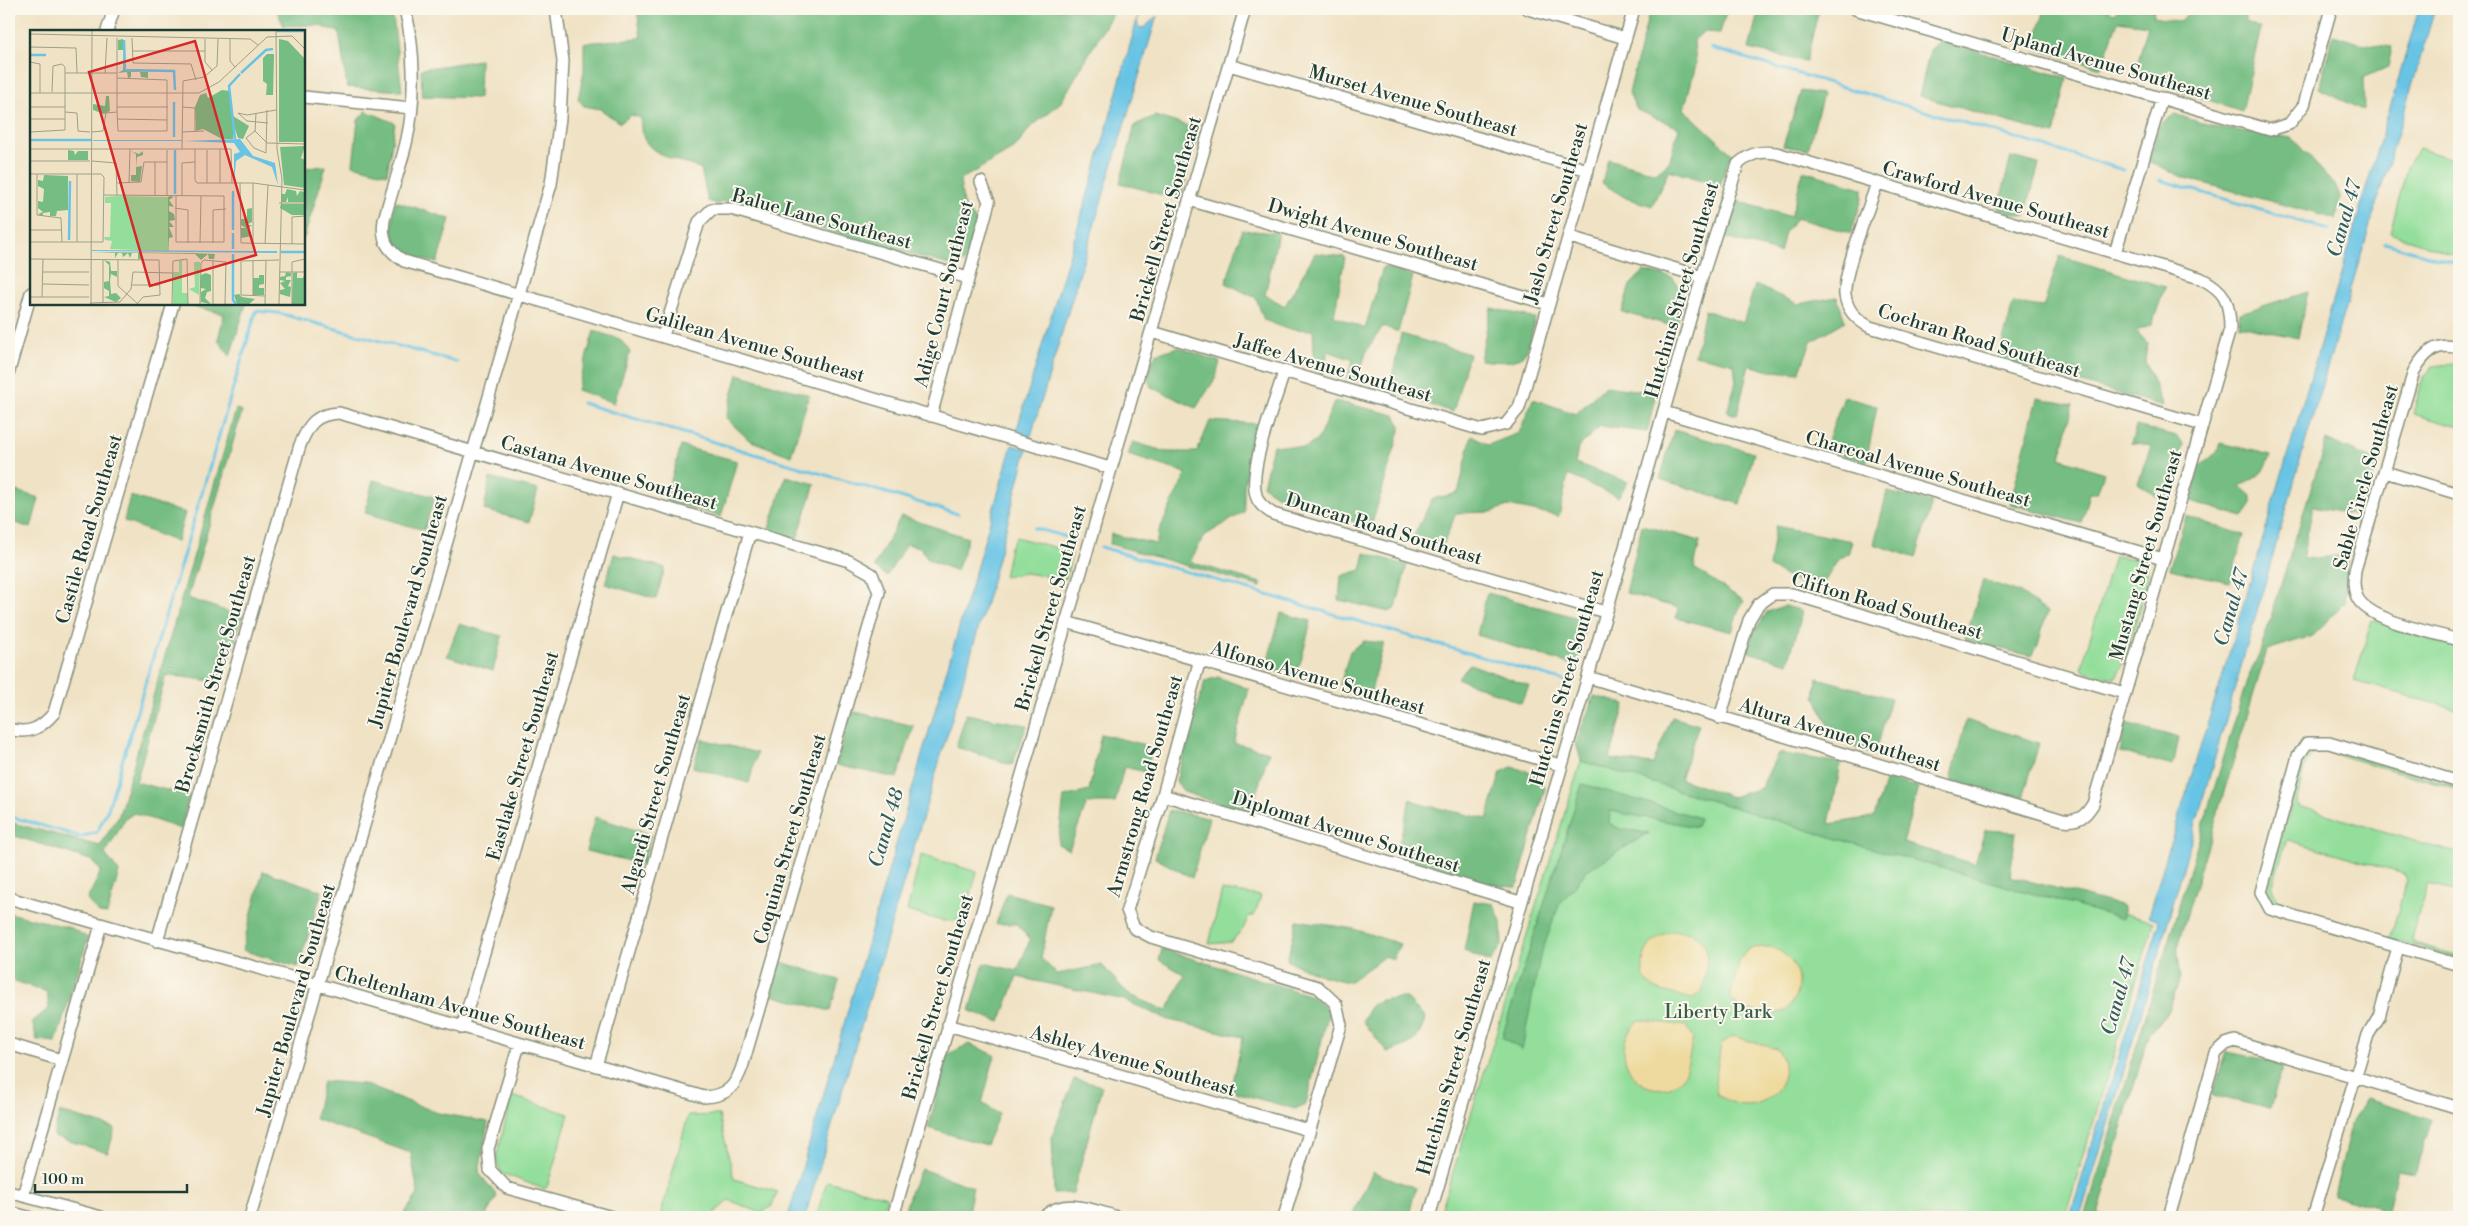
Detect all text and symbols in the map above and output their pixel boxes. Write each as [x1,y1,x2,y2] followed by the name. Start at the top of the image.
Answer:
[1998,22,2214,106] street label: Upland Avenue Southeast
[30,30,305,305] inset map
[1306,60,1520,142] street label: Murset Avenue Southeast
[1125,113,1207,326] street label: Brickell Street Southeast
[1518,120,1593,307] street label: Jaslo Street Southeast
[1880,156,2113,244] street label: Crawford Avenue Southeast
[2322,175,2369,260] water label: Canal 47
[1640,179,1724,401] street label: Hutchins Street Southeast
[729,183,915,255] street label: Balue Lane Southeast
[1265,193,1481,277] street label: Dwight Avenue Southeast
[909,198,979,391] street label: Adige Court Southeast
[1875,299,2083,383] street label: Cochran Road Southeast
[642,302,868,388] street label: Galilean Avenue Southeast
[1231,328,1435,408] street label: Jaffee Avenue Southeast
[2328,381,2404,572] street label: Sable Circle Southeast
[1803,425,2034,513] street label: Charcoal Avenue Southeast
[50,431,128,627] street label: Castile Road Southeast
[498,431,720,516] street label: Castana Avenue Southeast
[2104,446,2188,663] street label: Mustang Street Southeast
[1283,488,1486,570] street label: Duncan Road Southeast
[363,492,453,731] street label: Jupiter Boulevard Southeast
[1010,502,1092,715] street label: Brickell Street Southeast
[170,552,262,797] street label: Brocksmith Street Southeast
[2209,564,2256,649] water label: Canal 47
[1525,567,1609,789] street label: Hutchins Street Southeast
[1789,567,1986,645] street label: Clifton Road Southeast
[1207,636,1428,720] street label: Alfonso Avenue Southeast
[482,648,565,864] street label: Eastlake Street Southeast
[1101,672,1188,901] street label: Armstrong Road Southeast
[616,691,696,898] street label: Algardi Street Southeast
[1735,693,1944,777] street label: Altura Avenue Southeast
[748,731,832,947] street label: Coquina Street Southeast
[864,785,910,870] water label: Canal 48
[1229,786,1463,878] street label: Diplomat Avenue Southeast
[251,881,341,1120] street label: Jupiter Boulevard Southeast
[897,891,979,1104] street label: Brickell Street Southeast
[2096,953,2143,1038] water label: Canal 47
[1412,956,1496,1178] street label: Hutchins Street Southeast
[332,961,589,1055] street label: Cheltenham Avenue Southeast
[1664,1000,1773,1024] park label: Liberty Park
[1027,1020,1239,1102] street label: Ashley Avenue Southeast
[35,1161,188,1193] scale bar
[42,1170,84,1189] text: 100 m

